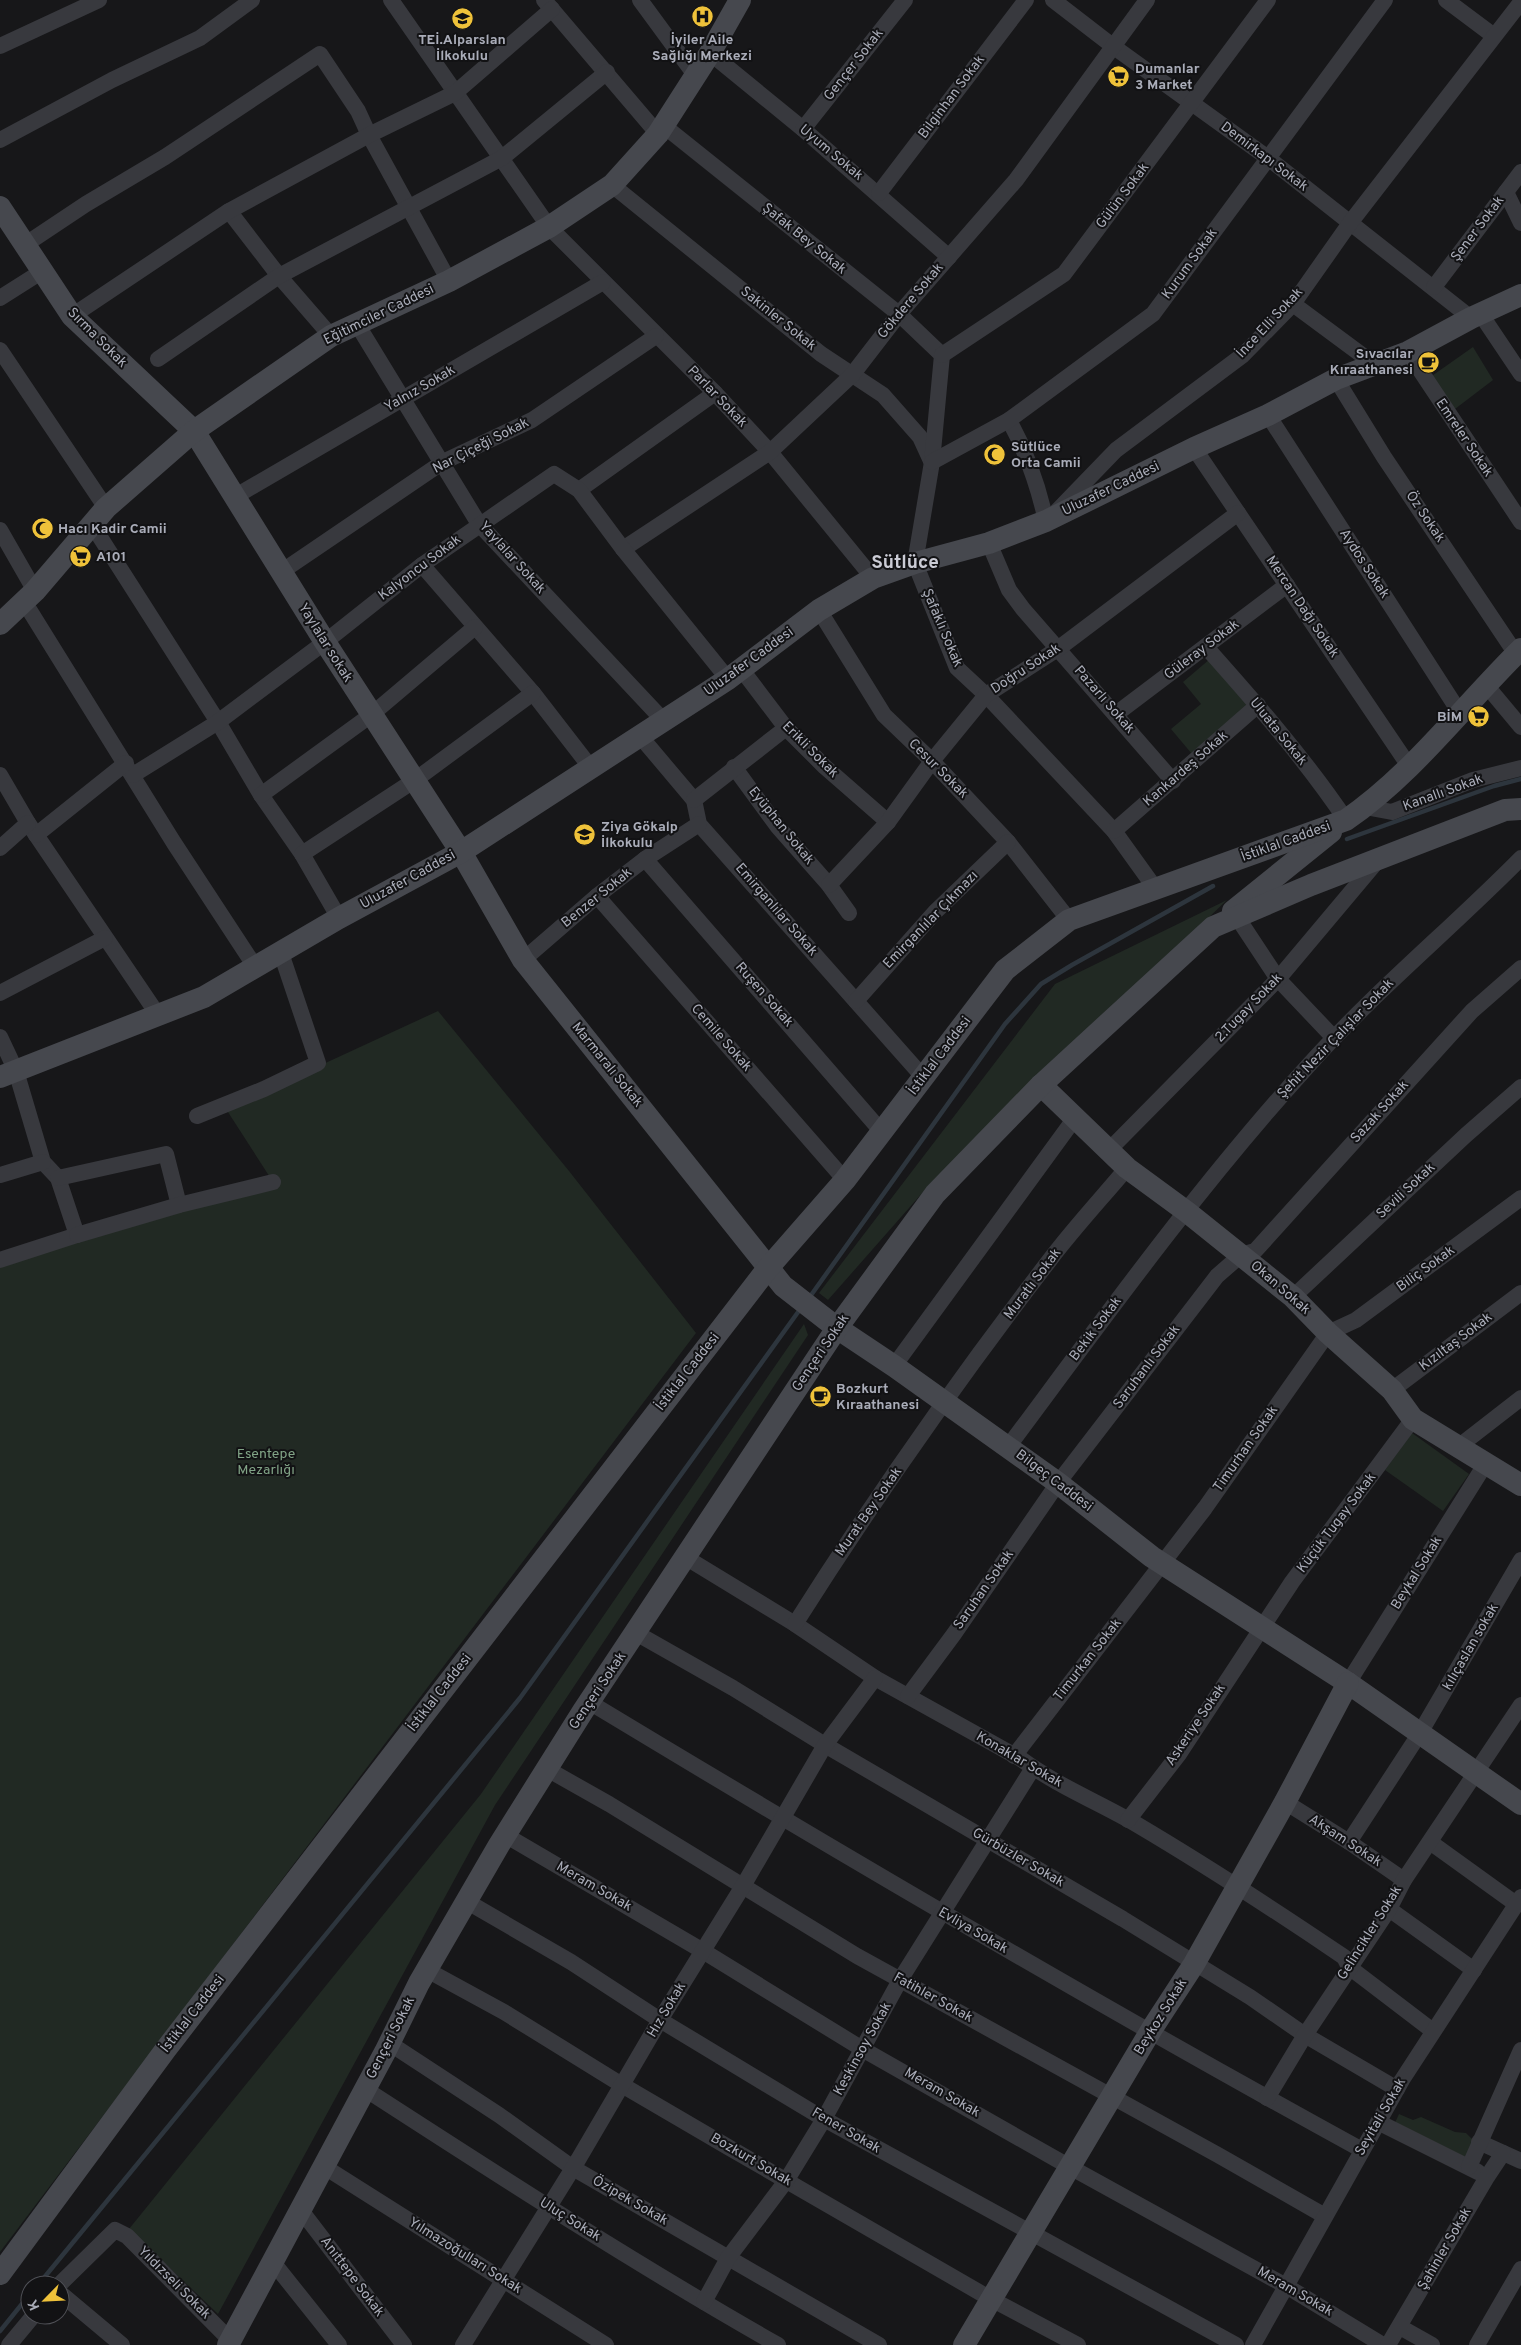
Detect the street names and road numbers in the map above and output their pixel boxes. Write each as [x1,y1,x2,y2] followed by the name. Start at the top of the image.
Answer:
[821,26,887,104] street label: Gençer Sokak
[915,52,989,142] street label: Bilginhan Sokak
[1217,119,1311,195] street label: Demirkapı Sokak
[796,121,866,185] street label: Uyum Sokak
[1093,160,1153,232] street label: Gülün Sokak
[1448,193,1508,265] street label: Şener Sokak
[758,200,850,278] street label: Şafak Bey Sokak
[1159,225,1221,303] street label: Kurum Sokak
[874,260,948,342] street label: Gökdere Sokak
[321,281,437,349] street label: Eğitimciler Caddesi
[737,283,819,355] street label: Sakinler Sokak
[1232,283,1307,362] street label: İnce Elli Sokak
[63,304,131,372] street label: Sırma Sokak
[382,362,458,416] street label: Yalnız Sokak
[683,363,751,431] street label: Parlar Sokak
[1432,396,1496,480] street label: Emreler Sokak
[430,414,532,478] street label: Nar Çiçeği Sokak
[1060,458,1162,520] street label: Uluzafer Caddesi
[1402,488,1449,546] street label: Öz Sokak
[475,518,549,598] street label: Yaylalar Sokak
[1335,526,1393,602] street label: Aydos Sokak
[375,531,465,605] street label: Kalyoncu Sokak
[1262,553,1342,661] street label: Mercan Dağı Sokak
[918,586,966,670] street label: Şafaklı Sokak
[294,600,356,686] street label: Yaylalar sokak
[1161,616,1243,684] street label: Güleray Sokak
[701,624,797,700] street label: Uluzafer Caddesi
[988,640,1064,698] street label: Doğru Sokak
[1070,663,1138,737] street label: Pazarlı Sokak
[1246,695,1310,769] street label: Uluata Sokak
[778,718,842,782] street label: Erikli Sokak
[1140,727,1232,811] street label: Kankardeş Sokak
[905,736,971,802] street label: Cesur Sokak
[1401,771,1485,815] street label: Kanallı Sokak
[744,784,818,868] street label: Eyüphan Sokak
[1239,817,1333,866] street label: İstiklal Caddesi
[357,847,459,913] street label: Uluzafer Caddesi
[731,860,821,960] street label: Emirganlılar Sokak
[558,864,636,932] street label: Benzer Sokak
[880,868,982,972] street label: Emirganlılar Çıkmazı
[731,959,797,1031] street label: Ruşen Sokak
[1212,970,1286,1046] street label: 2.Tugay Sokak
[1274,975,1398,1103] street label: Şehit Nezir Çalışlar Sokak
[687,1001,755,1075] street label: Cemile Sokak
[904,1013,975,1099] street label: İstiklal Caddesi
[568,1019,646,1111] street label: Marmaralı Sokak
[1347,1077,1413,1147] street label: Sazak Sokak
[1373,1159,1439,1223] street label: Sevili Sokak
[1393,1242,1459,1296] street label: Biliç Sokak
[1001,1245,1065,1323] street label: Muratlı Sokak
[1247,1257,1313,1319] street label: Okan Sokak
[1066,1293,1126,1365] street label: Bekik Sokak
[1416,1309,1496,1375] street label: Kızıltaş Sokak
[789,1311,853,1395] street label: Gençeri Sokak
[1110,1322,1184,1412] street label: Saruhanlı Sokak
[652,1329,724,1414] street label: İstiklal Caddesi
[1210,1403,1282,1495] street label: Timurhan Sokak
[1012,1446,1096,1516] street label: Bilgeç Caddesi
[832,1464,906,1560] street label: Murat Bey Sokak
[1294,1469,1380,1577] street label: Küçük Tugay Sokak
[1388,1533,1446,1613] street label: Beykal Sokak
[950,1547,1018,1633] street label: Saruhan Sokak
[1439,1601,1503,1693] street label: kılıçaslan sokak
[1050,1615,1126,1705] street label: Timurkan Sokak
[566,1649,630,1733] street label: Gençeri Sokak
[404,1650,476,1735] street label: İstiklal Caddesi
[1162,1681,1230,1769] street label: Askeriye Sokak
[973,1728,1065,1792] street label: Konaklar Sokak
[1305,1811,1385,1871] street label: Akşam Sokak
[969,1825,1067,1891] street label: Gürbüzler Sokak
[553,1858,635,1916] street label: Meram Sokak
[1334,1883,1406,1983] street label: Gelincikler Sokak
[935,1904,1011,1958] street label: Evliya Sokak
[890,1969,976,2027] street label: Fatihler Sokak
[157,1971,229,2056] street label: İstiklal Caddesi
[1131,1976,1191,2058] street label: Beykoz Sokak
[644,1979,690,2041] street label: Hız Sokak
[363,1994,419,2082] street label: Gençeri Sokak
[830,1999,896,2099] street label: Keskinsoy Sokak
[901,2064,983,2122] street label: Meram Sokak
[1352,2075,1410,2159] street label: Seyitali Sokak
[809,2104,883,2158] street label: Fener Sokak
[707,2130,795,2190] street label: Bozkurt Sokak
[589,2172,671,2230] street label: Özipek Sokak
[536,2194,604,2246] street label: Uluç Sokak
[1414,2204,1476,2294] street label: Şahinler Sokak
[405,2214,525,2298] street label: Yılmazoğulları Sokak
[316,2234,388,2320] street label: Anıttepe Sokak
[134,2243,214,2323] street label: Yıldızseli Sokak
[1254,2263,1336,2321] street label: Meram Sokak

